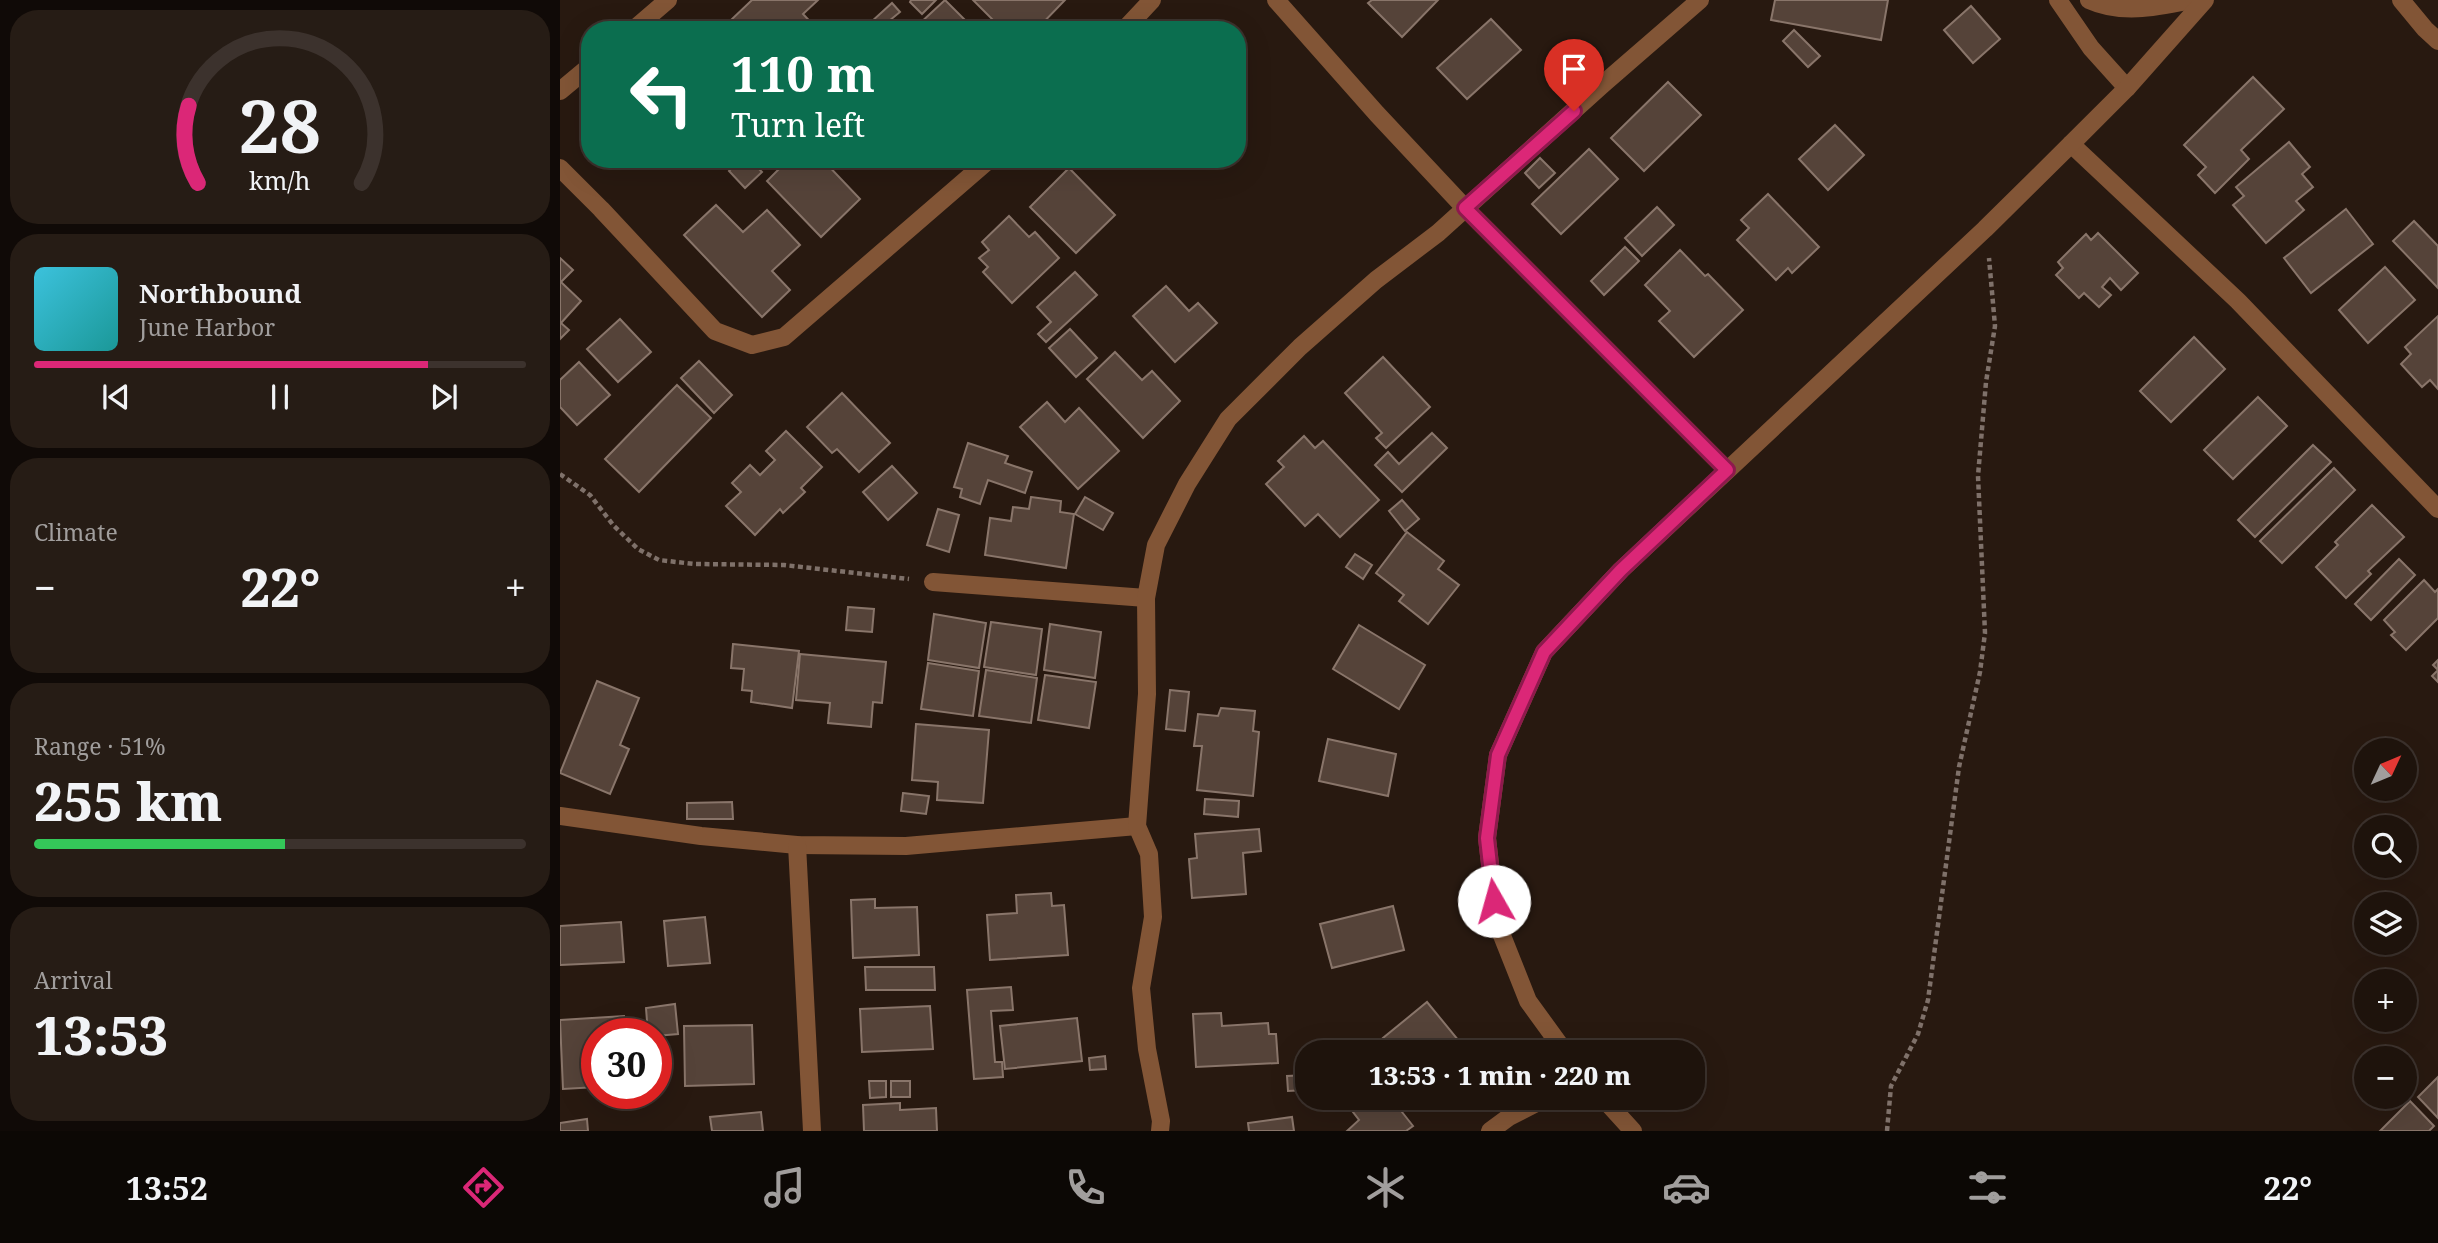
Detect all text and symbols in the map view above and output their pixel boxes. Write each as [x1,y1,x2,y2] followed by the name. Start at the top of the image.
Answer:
[1544,39,1604,111] pin
[731,40,875,106] text: 110 m
[616,49,707,140] icon: left
[1555,50,1593,88] icon: arrive
[239,75,321,174] text: 28
[731,103,865,146] text: Turn left
[249,163,311,197] text: km/h
[139,275,301,311] text: Northbound
[139,311,275,343] text: June Harbor
[97,378,135,416] icon: previous
[261,378,299,416] icon: pause
[425,378,463,416] icon: next
[34,516,118,548] text: Climate
[240,551,320,622] text: 22°
[34,561,56,613] text: −
[505,561,526,613] text: +
[34,730,166,762] text: Range · 51%
[2354,738,2417,802] north arrow
[2354,738,2417,1109] map controls
[34,765,222,836] text: 255 km
[2354,815,2417,878] button: search
[1457,864,1531,938] position arrow
[2354,892,2417,955] button: layers
[34,964,113,996] text: Arrival
[2354,969,2417,1032] button: +
[34,999,168,1070] text: 13:53
[581,1018,672,1109] speed limit sign: 30
[2354,1046,2417,1109] button: −
[1369,1057,1631,1093] text: 13:53 · 1 min · 220 m
[459,1163,508,1212] icon: directions
[760,1163,809,1212] icon: music
[1061,1163,1110,1212] icon: phone
[1361,1163,1410,1212] icon: climate
[1662,1163,1711,1212] icon: car
[1963,1163,2012,1212] icon: filters
[126,1166,208,1209] text: 13:52
[2263,1166,2312,1209] text: 22°

